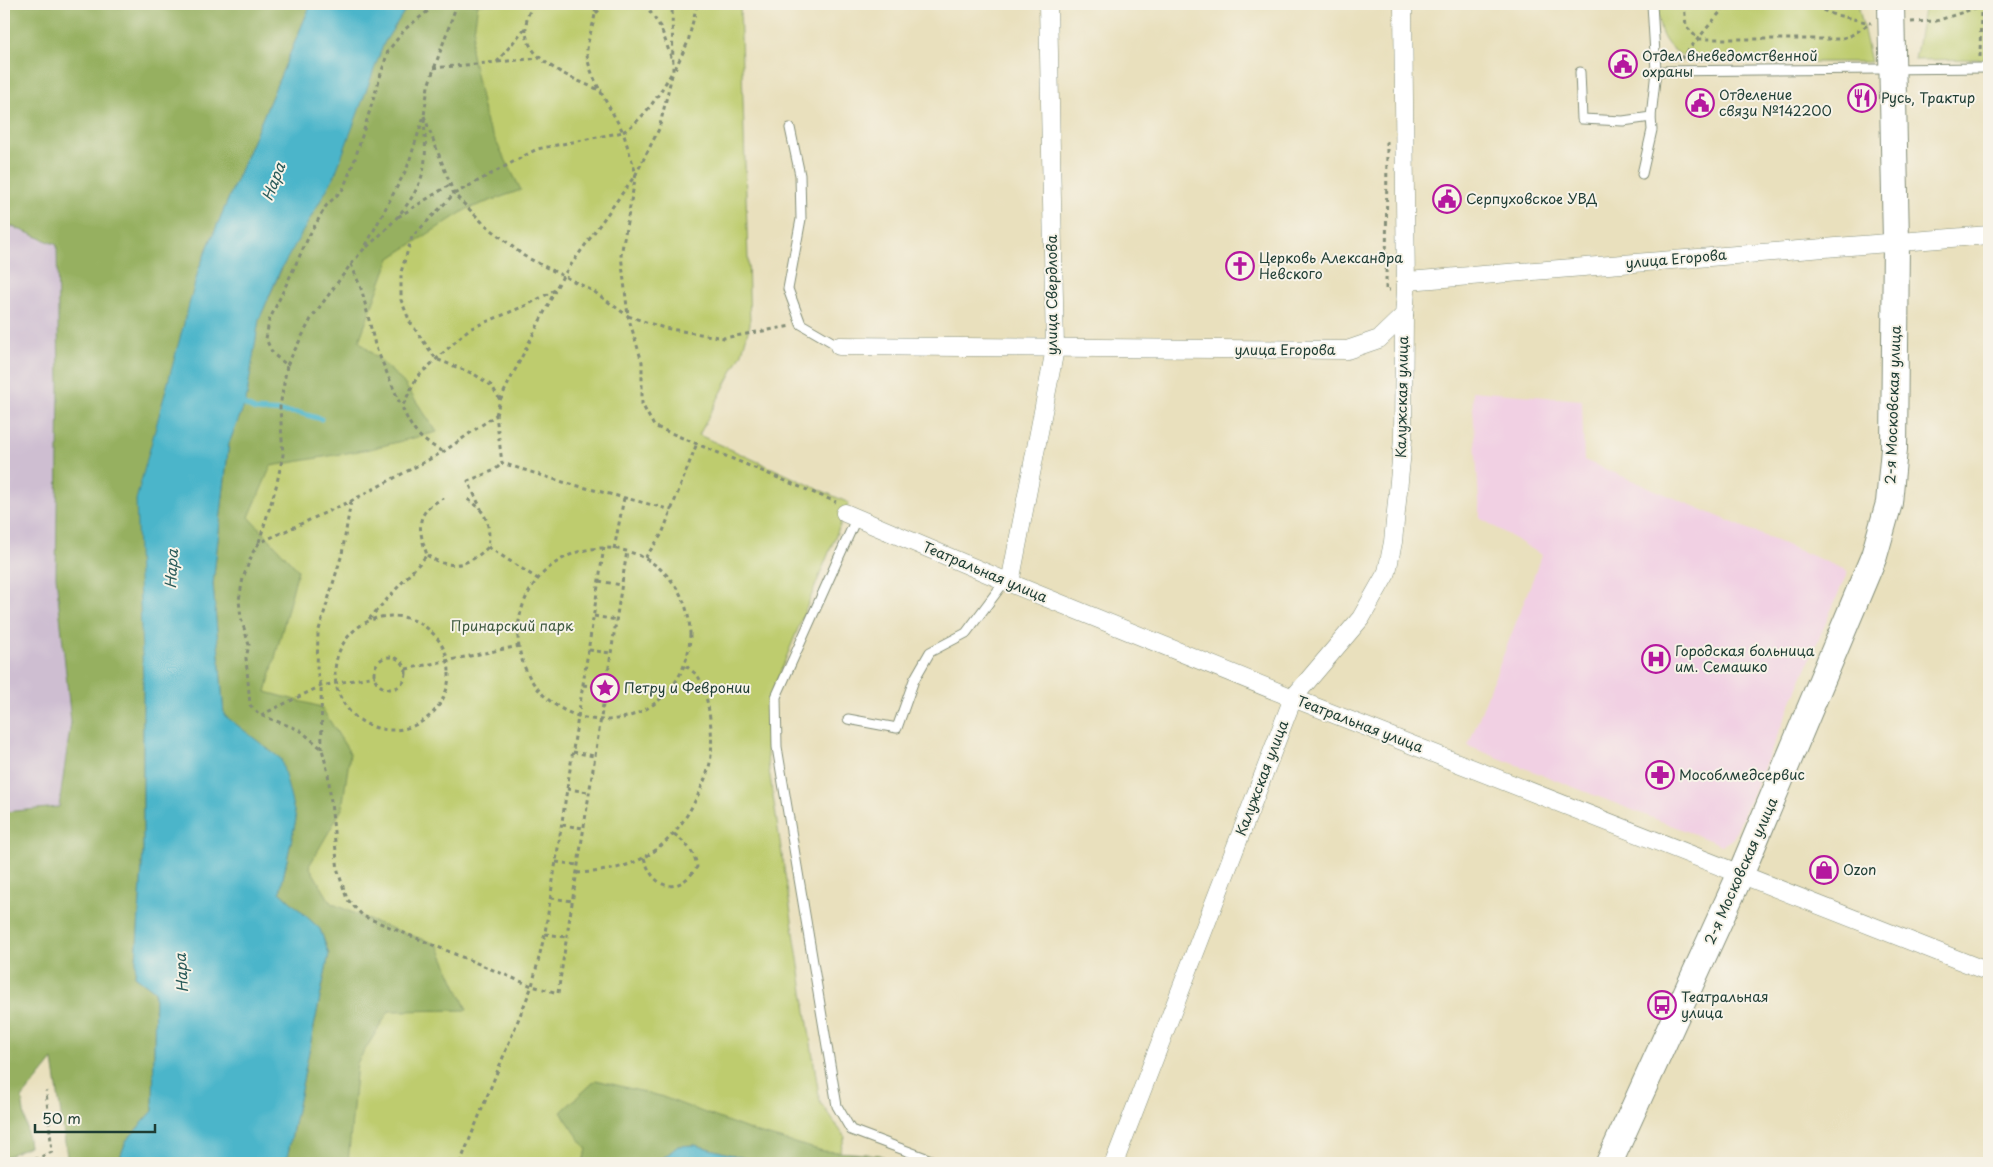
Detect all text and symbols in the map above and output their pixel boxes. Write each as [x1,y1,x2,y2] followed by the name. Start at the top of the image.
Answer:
[1642,45,1818,82] place label: Отдел вневедомственной охраны
[1608,49,1638,79] public building icon: Отдел вневедомственной охраны
[1847,83,1877,113] restaurant icon: Русь, Трактир
[1719,84,1832,121] place label: Отделение связи №142200
[1881,87,1975,108] place label: Русь, Трактир
[1685,88,1715,118] public building icon: Отделение связи №142200
[255,159,291,204] water label: Нара
[1432,184,1462,214] public building icon: Серпуховское УВД
[1466,188,1598,209] place label: Серпуховское УВД
[1041,235,1062,355] street label: улица Свердлова
[1625,244,1728,273] street label: улица Егорова
[1259,247,1403,284] place label: Церковь Александра Невского
[1225,251,1255,281] church icon: Церковь Александра Невского
[1879,325,1906,485] street label: 2-я Московская улица
[1390,335,1413,458] street label: Калужская улица
[1234,339,1336,360] street label: улица Егорова
[919,536,1051,607] street label: Театральная улица
[158,548,183,589] water label: Нара
[451,615,574,636] park label: Принарский парк
[1675,640,1815,677] place label: Городская больница им. Семашко
[1641,644,1671,674] hospital icon: Городская больница им. Семашко
[590,673,620,703] place icon: Петру и Февронии
[624,677,750,698] place label: Петру и Февронии
[1294,690,1427,757] street label: Театральная улица
[1230,717,1293,839] street label: Калужская улица
[1645,760,1675,790] pharmacy icon: Мособлмедсервис
[1679,764,1805,785] place label: Мособлмедсервис
[1699,794,1783,948] street label: 2-я Московская улица
[1809,855,1839,885] shop icon: Ozon
[1843,859,1876,880] place label: Ozon
[168,952,193,993] water label: Нара
[1681,986,1769,1023] place label: Театральная улица
[1647,990,1677,1020] bus stop icon: Театральная улица
[35,1102,155,1134] scale bar
[42,1106,81,1129] text: 50 m

